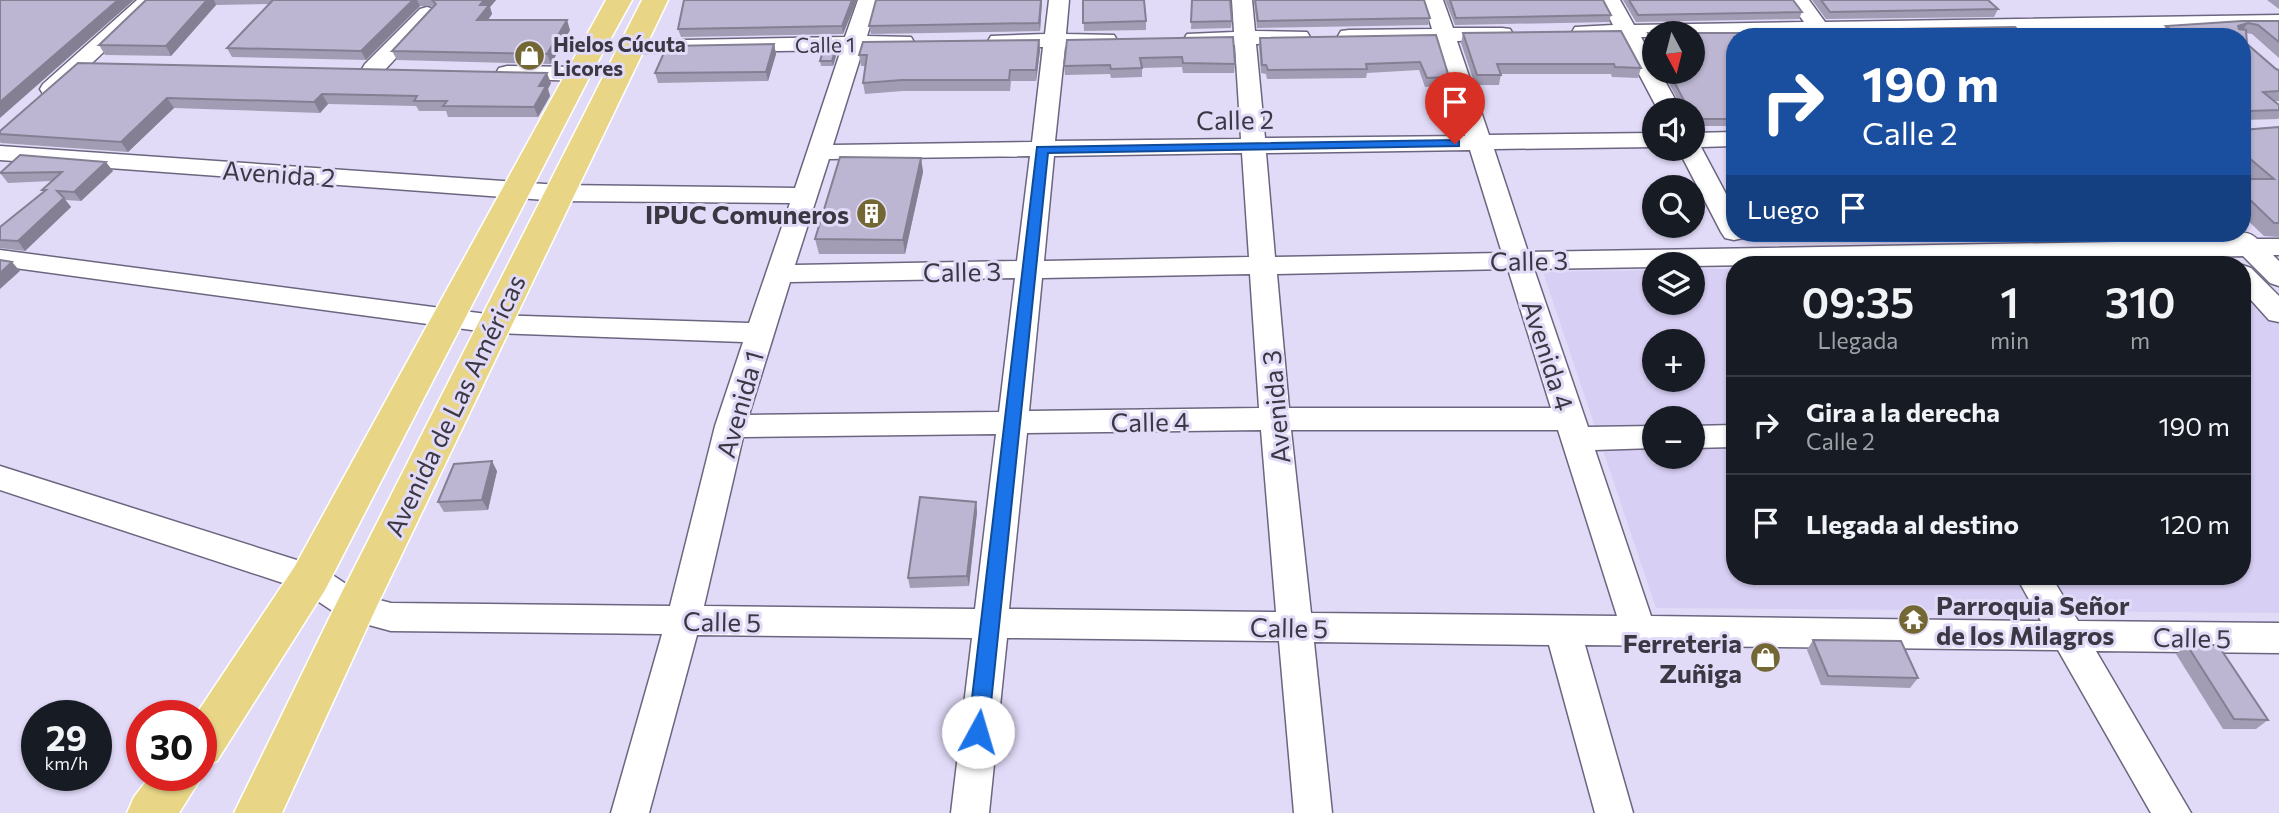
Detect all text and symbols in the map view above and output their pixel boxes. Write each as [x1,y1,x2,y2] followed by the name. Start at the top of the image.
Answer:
[1642,21,1704,84] north arrow
[1642,21,1705,469] map controls
[553,31,686,80] place label: Hielos Cúcuta Licores
[795,31,855,57] street label: Calle 1
[513,38,547,72] shop icon: Hielos Cúcuta Licores
[1862,52,1999,112] text: 190 m
[1747,56,1838,147] icon: right
[1425,72,1485,144] pin
[1436,83,1474,121] icon: arrive
[1642,98,1705,161] button: sound
[1196,103,1274,135] street label: Calle 2
[1862,112,1958,152] text: Calle 2
[221,154,337,192] street label: Avenida 2
[1642,175,1705,238] button: search
[1834,189,1872,227] icon: arrive
[1747,193,1820,224] text: Luego
[855,196,889,230] building icon: IPUC Comuneros
[645,198,849,229] place label: IPUC Comuneros
[1490,244,1568,276] street label: Calle 3
[1642,252,1705,315] button: layers
[923,255,1001,287] street label: Calle 3
[377,269,531,541] street label: Avenida de Las Américas
[1802,275,1914,327] text: 09:35
[2000,275,2019,327] text: 1
[2105,275,2175,327] text: 310
[1517,296,1581,414] street label: Avenida 4
[1818,326,1898,354] text: Llegada
[1990,326,2029,354] text: min
[2130,326,2150,354] text: m
[1642,329,1705,392] button: +
[709,347,769,461] street label: Avenida 1
[1255,349,1295,465] street label: Avenida 3
[1806,396,2000,427] text: Gira a la derecha
[1110,405,1190,437] street label: Calle 4
[1642,406,1705,469] button: −
[1747,406,1785,444] icon: right
[2158,410,2230,441] text: 190 m
[1806,427,1875,455] text: Calle 2
[1747,504,1785,542] icon: arrive
[1806,508,2019,539] text: Llegada al destino
[2160,508,2230,539] text: 120 m
[1936,589,2130,650] place label: Parroquia Señor de los Milagros
[1896,602,1930,636] temple icon: Parroquia Señor de los Milagros
[683,605,761,637] street label: Calle 5
[1250,611,1328,643] street label: Calle 5
[2153,621,2231,653] street label: Calle 5
[1623,627,1742,688] place label: Ferreteria Zuñiga
[1748,640,1782,674] shop icon: Ferreteria Zuñiga
[941,695,1015,769] position arrow
[126,700,217,791] speed limit sign: 30
[46,715,87,758] text: 29
[45,752,88,774] text: km/h

